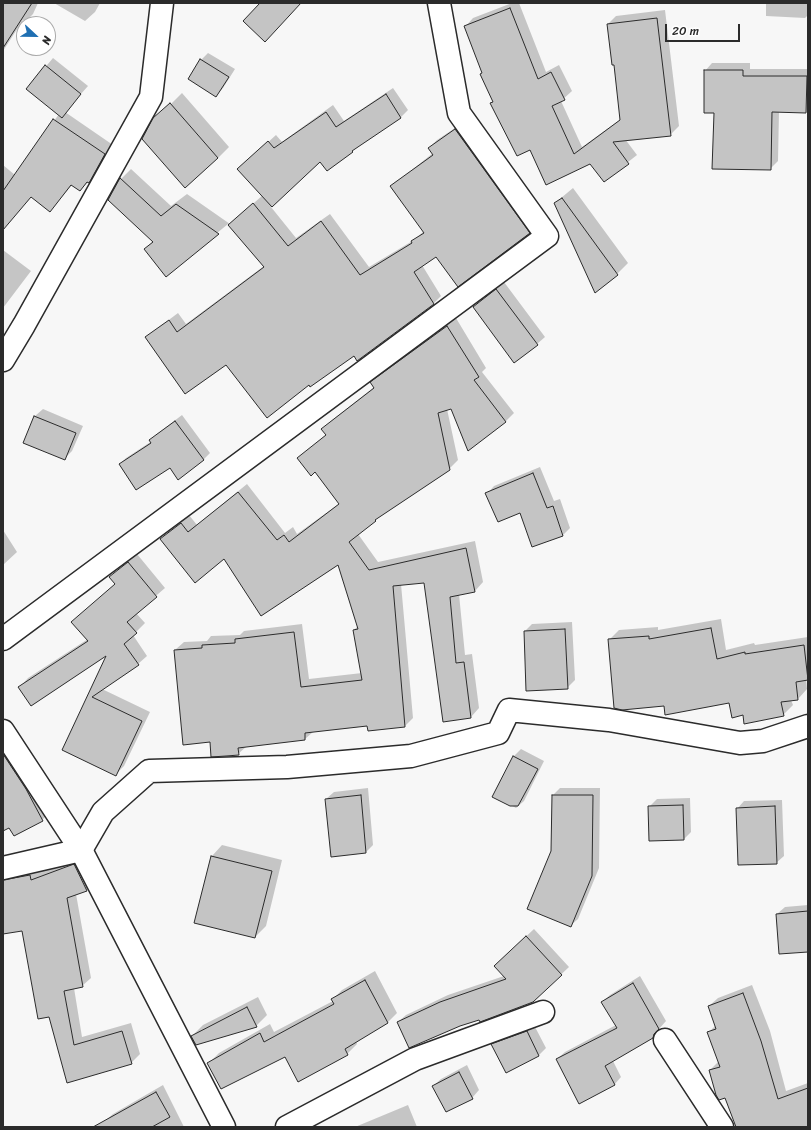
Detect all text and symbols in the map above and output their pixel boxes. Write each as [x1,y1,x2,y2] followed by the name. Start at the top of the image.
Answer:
[16,16,56,56] north arrow
[667,16,742,42] scale bar
[672,20,699,42] text: 20 m
[36,33,57,47] text: N

